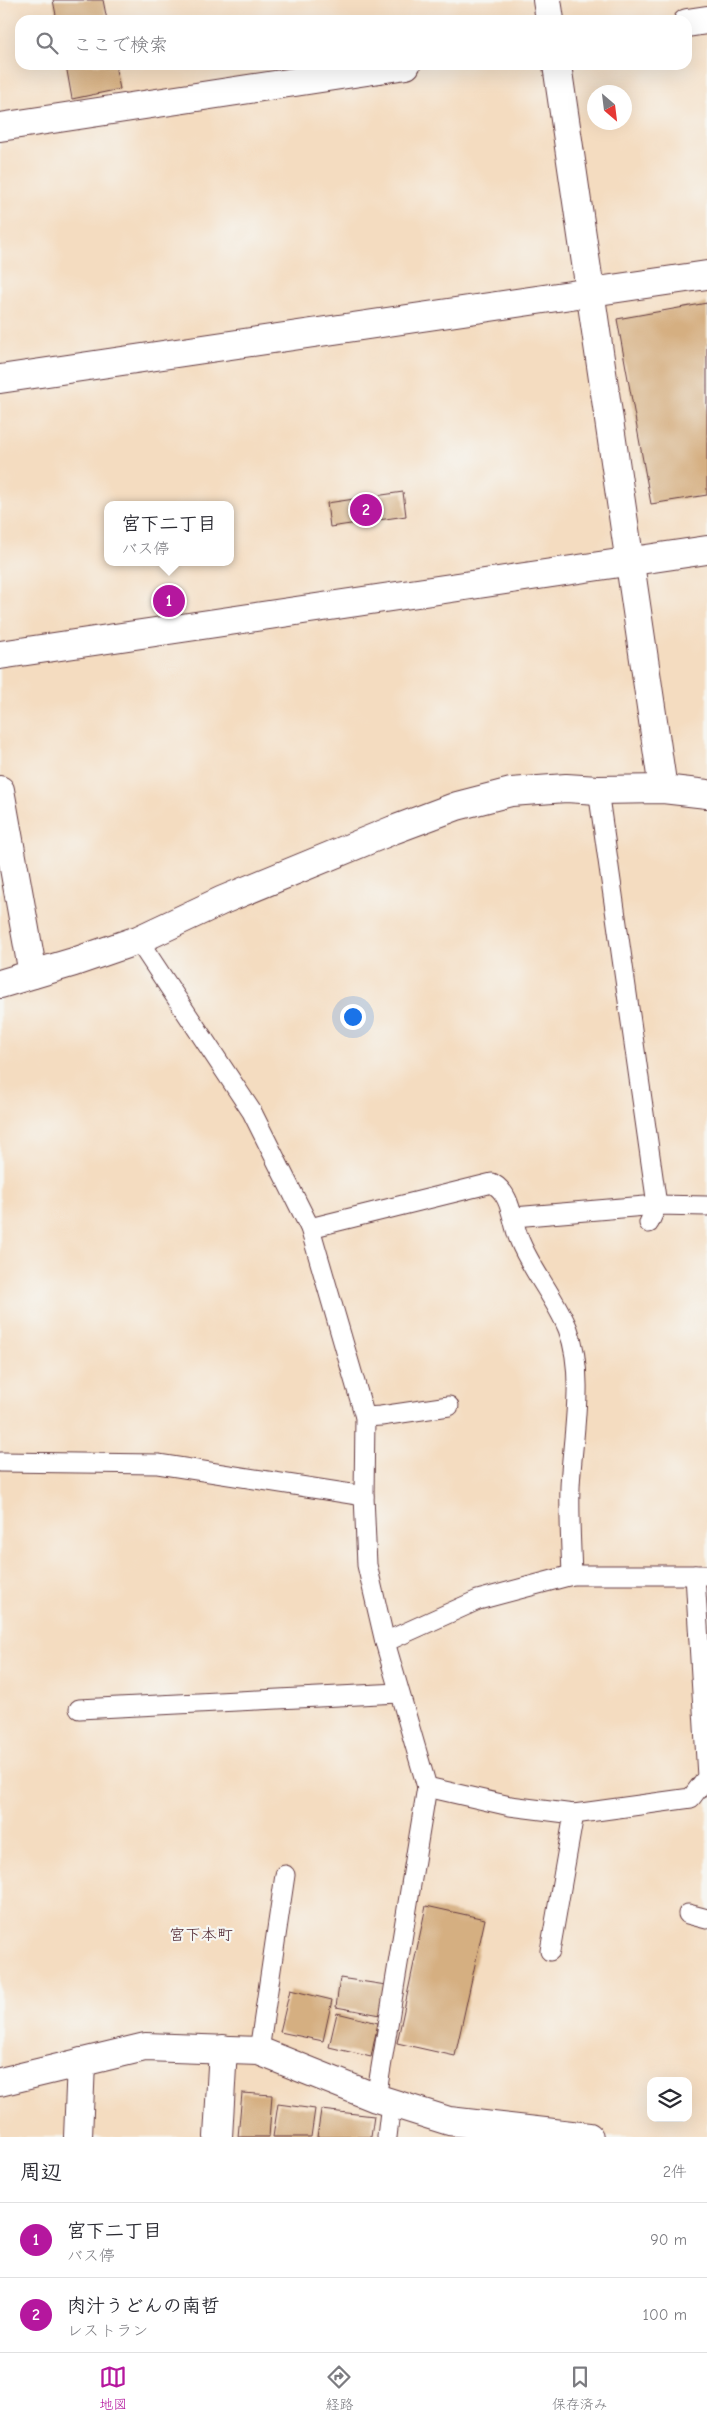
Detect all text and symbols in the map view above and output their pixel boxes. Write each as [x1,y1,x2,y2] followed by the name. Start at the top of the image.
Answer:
[15,15,692,70] search box
[33,29,61,57] icon: search
[73,34,168,56] text: ここで検索
[587,85,632,130] north arrow
[350,491,382,529] pin: 2
[104,501,234,566] popup
[121,513,217,535] text: 宮下二丁目
[121,540,170,558] text: バス停
[153,582,185,620] pin: 1
[340,1004,366,1030] your location
[169,1926,233,1944] district label: 宮下本町
[647,2077,692,2122] map controls
[647,2077,692,2122] button: layers
[20,2160,62,2184] text: 周辺
[663,2163,687,2181] text: 2件
[67,2220,162,2242] text: 宮下二丁目
[33,2231,39,2249] text: 1
[650,2231,687,2249] text: 90 m
[67,2247,115,2265] text: バス停
[67,2295,220,2317] text: 肉汁うどんの南哲
[32,2306,40,2324] text: 2
[643,2306,687,2324] text: 100 m
[67,2322,148,2340] text: レストラン
[99,2363,127,2413] tab: 地図
[325,2363,353,2413] tab: 経路
[552,2363,608,2413] tab: 保存済み

